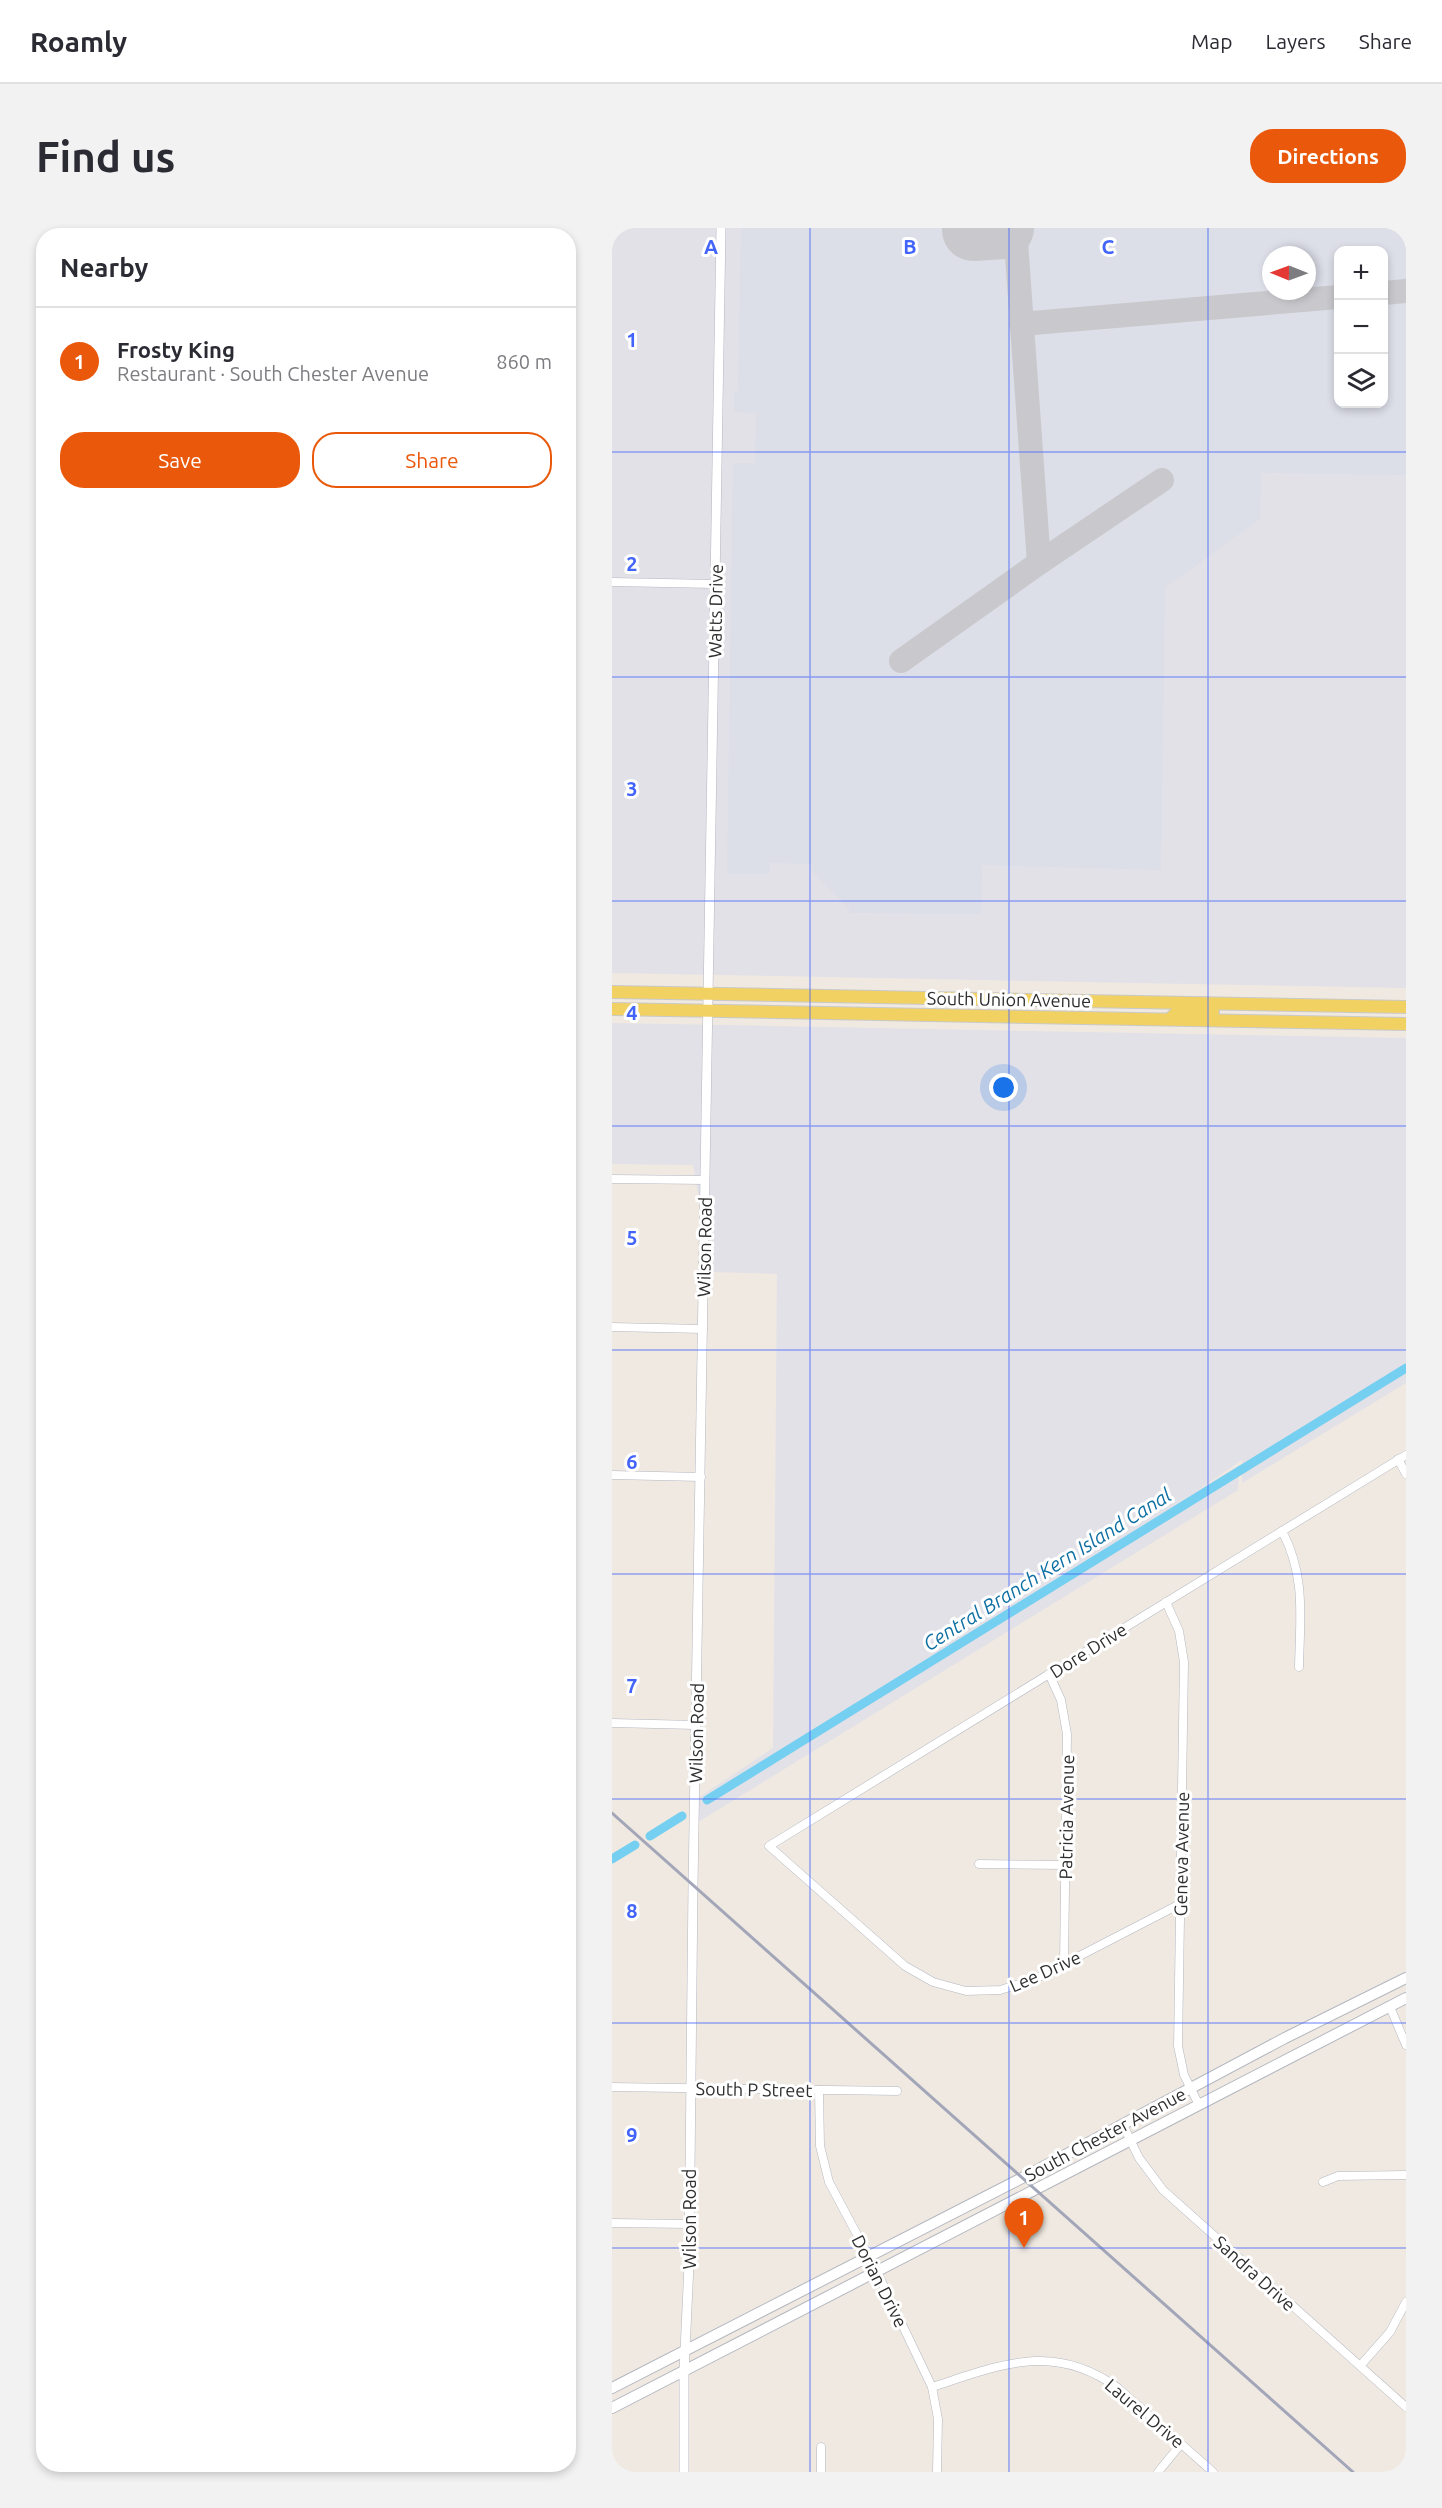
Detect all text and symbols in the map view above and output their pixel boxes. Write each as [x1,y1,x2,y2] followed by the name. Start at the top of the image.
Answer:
[30,26,127,57] text: Roamly
[1191,29,1232,53] text: Map
[1265,29,1326,53] text: Layers
[1359,29,1412,53] text: Share
[1250,129,1406,183] button: Directions
[36,133,175,180] text: Find us
[704,235,718,258] text: A
[903,235,917,258] text: B
[1102,235,1115,258] text: C
[1262,246,1316,300] north arrow
[1334,246,1388,408] map controls
[1334,246,1388,300] button: +
[60,253,148,282] text: Nearby
[1334,300,1388,354] button: −
[626,328,638,351] text: 1
[117,337,235,362] text: Frosty King
[74,350,85,373] text: 1
[496,350,552,373] text: 860 m
[1334,354,1388,408] button: layers
[117,362,429,385] text: Restaurant · South Chester Avenue
[60,432,300,488] button: Save
[312,432,552,488] button: Share
[626,552,638,575] text: 2
[704,564,726,658] street label: Watts Drive
[626,777,638,800] text: 3
[927,988,1091,1010] street label: South Union Avenue
[626,1001,638,1024] text: 4
[989,1073,1018,1102] your location
[693,1197,715,1297] street label: Wilson Road
[626,1226,638,1249] text: 5
[626,1450,638,1473] text: 6
[919,1483,1176,1655] water label: Central Branch Kern Island Canal
[1046,1619,1130,1681] street label: Dore Drive
[626,1674,638,1697] text: 7
[685,1683,707,1783] street label: Wilson Road
[1055,1754,1077,1880] street label: Patricia Avenue
[1170,1791,1192,1917] street label: Geneva Avenue
[626,1899,638,1922] text: 8
[1006,1946,1084,1996] street label: Lee Drive
[695,2078,813,2100] street label: South P Street
[1021,2083,1189,2185] street label: South Chester Avenue
[626,2123,638,2146] text: 9
[679,2169,699,2269] street label: Wilson Road
[1004,2198,1044,2248] pin: 1
[1210,2231,1300,2315] street label: Sandra Drive
[848,2232,912,2330] street label: Dorian Drive
[1101,2374,1189,2452] street label: Laurel Drive

